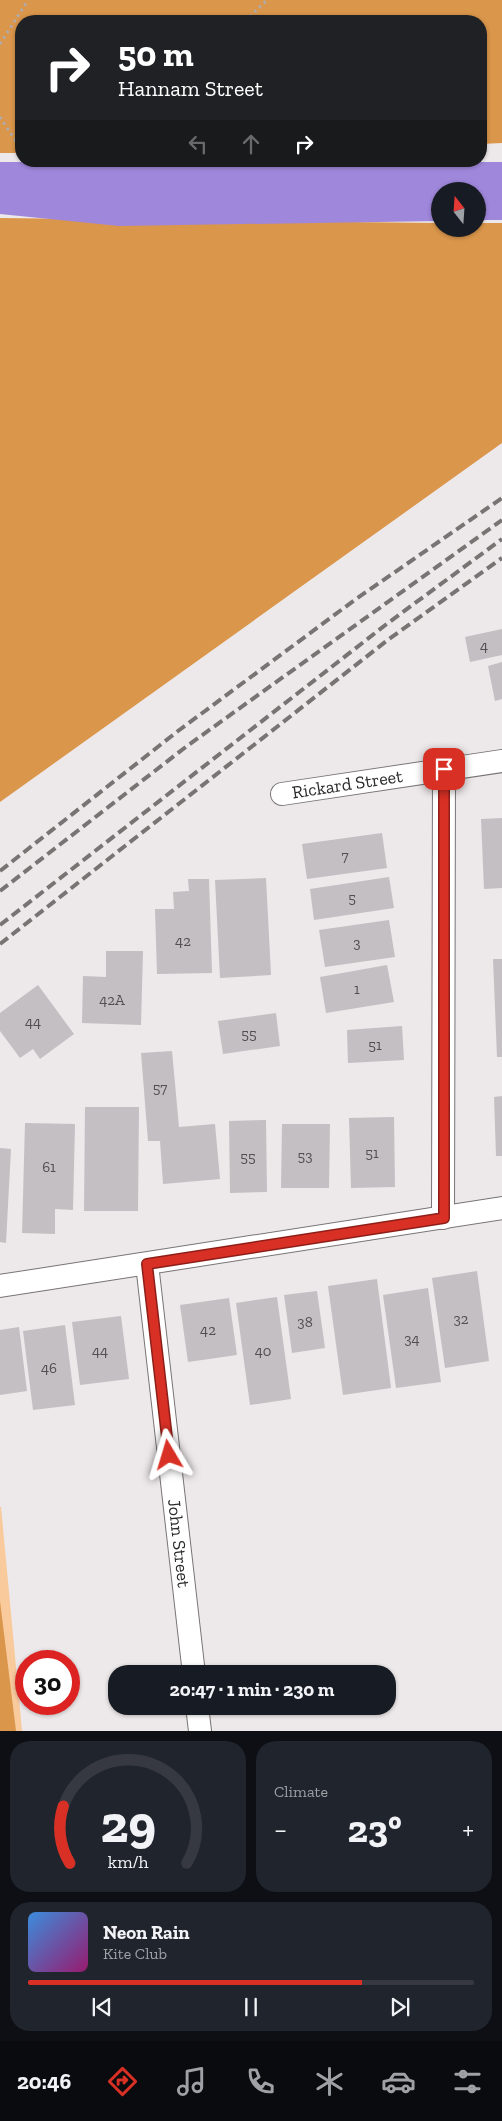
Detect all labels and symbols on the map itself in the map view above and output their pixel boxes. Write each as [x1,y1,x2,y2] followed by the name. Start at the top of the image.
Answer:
[431,182,486,238] north arrow
[480,637,488,655] house number: 4
[423,748,465,790] pin
[290,765,404,803] street label: Rickard Street
[341,847,349,865] house number: 7
[348,889,356,907] house number: 5
[175,932,191,950] house number: 42
[353,934,361,952] house number: 3
[354,980,360,998] house number: 1
[99,991,125,1009] house number: 42A
[25,1013,41,1031] house number: 44
[241,1025,257,1043] house number: 55
[368,1036,382,1054] house number: 51
[153,1079,167,1097] house number: 57
[365,1144,379,1162] house number: 51
[297,1147,313,1165] house number: 53
[240,1148,256,1166] house number: 55
[42,1158,56,1176] house number: 61
[453,1310,469,1328] house number: 32
[297,1313,313,1331] house number: 38
[200,1321,216,1339] house number: 42
[404,1330,420,1348] house number: 34
[92,1342,108,1360] house number: 44
[255,1342,271,1360] house number: 40
[41,1359,57,1377] house number: 46
[142,1428,194,1480] position arrow
[163,1498,195,1589] street label: John Street
[15,1650,80,1715] speed limit sign: 30

